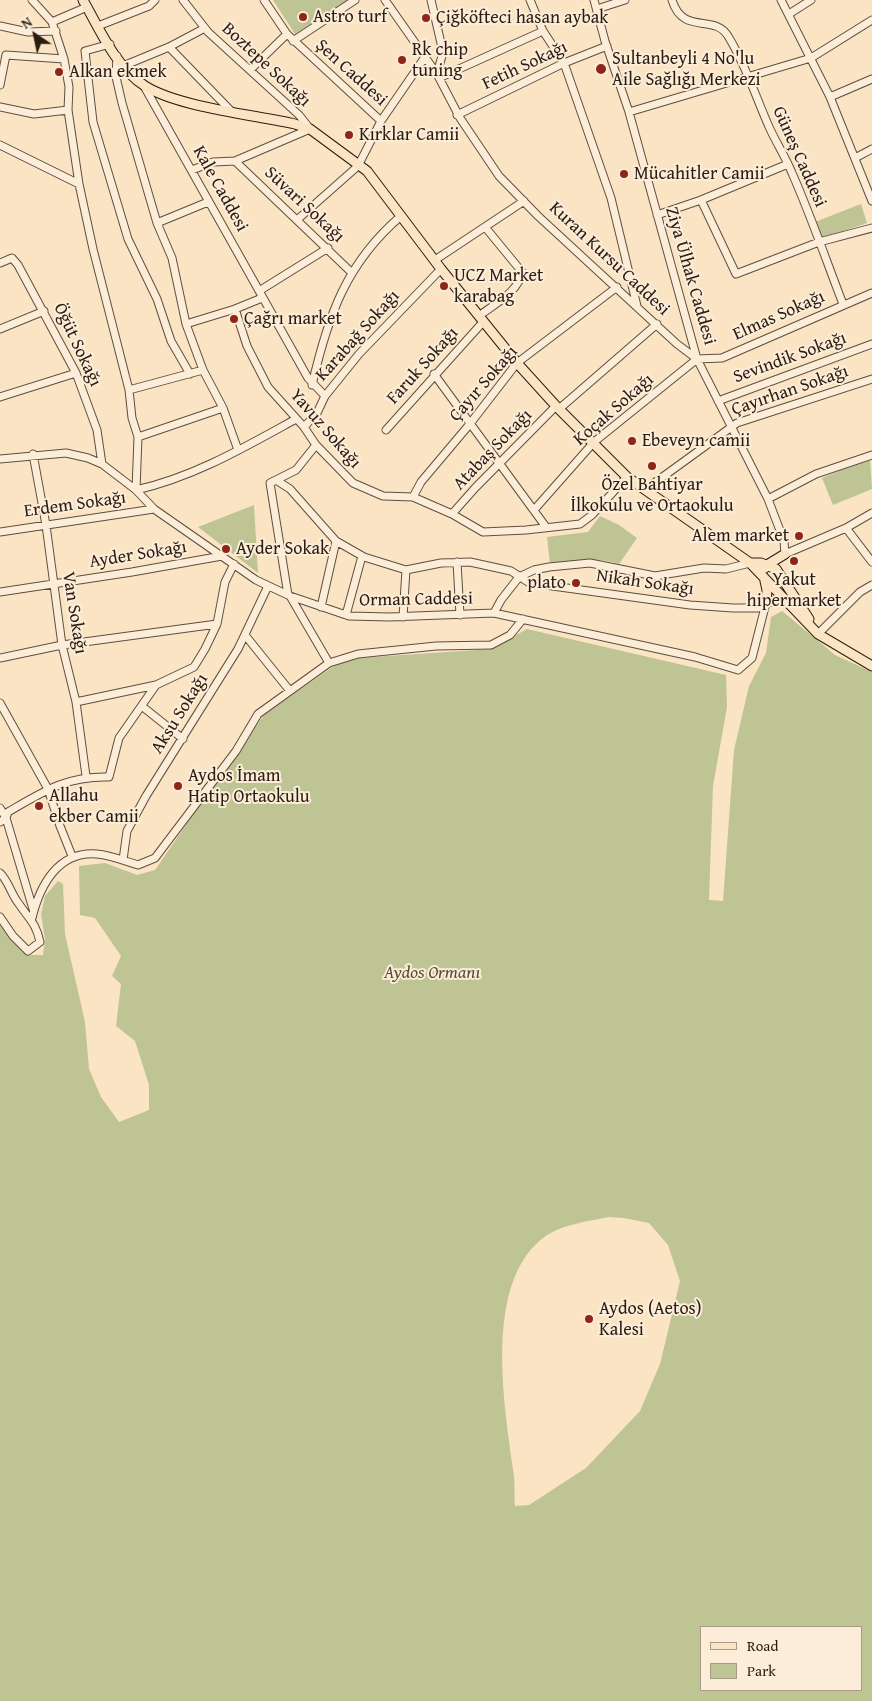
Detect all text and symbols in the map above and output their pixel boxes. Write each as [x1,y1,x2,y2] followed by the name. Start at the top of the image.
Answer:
[313,6,387,28] place label: Astro turf
[436,7,608,29] place label: Çiğköfteci hasan aybak
[10,10,60,60] north arrow
[297,11,309,23] marker: Astro turf
[17,12,36,33] text: N
[420,12,432,24] marker: Çiğköfteci hasan aybak
[217,18,315,112] street label: Boztepe Sokağı
[311,35,391,111] street label: Şen Caddesi
[479,37,571,95] street label: Fetih Sokağı
[412,39,468,82] place label: Rk chip tuning
[612,48,761,90] place label: Sultanbeyli 4 No'lu Aile Sağlığı Merkezi
[396,54,408,66] marker: Rk chip tuning
[69,61,167,83] place label: Alkan ekmek
[594,62,608,76] marker: Sultanbeyli 4 No'lu Aile Sağlığı Merkezi
[53,66,65,78] marker: Alkan ekmek
[767,103,831,211] street label: Güneş Caddesi
[359,124,459,146] place label: Kırklar Camii
[343,129,355,141] marker: Kırklar Camii
[188,142,252,236] street label: Kale Caddesi
[259,162,349,248] street label: Süvari Sokağı
[634,163,764,185] place label: Mücahitler Camii
[618,168,630,180] marker: Mücahitler Camii
[544,198,674,320] street label: Kuran Kursu Caddesi
[660,205,720,347] street label: Ziya Ülhak Caddesi
[454,265,543,308] place label: UCZ Market karabag
[438,280,450,292] marker: UCZ Market karabag
[311,286,405,386] street label: Karabağ Sokağı
[730,286,828,346] street label: Elmas Sokağı
[48,300,106,390] street label: Öğüt Sokağı
[244,308,342,330] place label: Çağrı market
[228,313,240,325] marker: Çağrı market
[383,323,463,409] street label: Faruk Sokağı
[731,328,849,388] street label: Sevindik Sokağı
[445,342,523,426] street label: Çayır Sokağı
[729,361,851,421] street label: Çayırhan Sokağı
[570,369,658,451] street label: Koçak Sokağı
[285,385,365,473] street label: Yavuz Sokağı
[449,405,537,495] street label: Atabaş Sokağı
[642,430,750,452] place label: Ebeveyn camii
[626,435,638,447] marker: Ebeveyn camii
[646,460,658,472] marker: Özel Bahtiyar İlkokulu ve Ortaokulu
[570,474,734,516] place label: Özel Bahtiyar İlkokulu ve Ortaokulu
[23,487,127,523] street label: Erdem Sokağı
[692,525,789,547] place label: Alem market
[793,530,805,542] marker: Alem market
[88,537,188,573] street label: Ayder Sokağı
[236,538,329,560] place label: Ayder Sokak
[220,543,232,555] marker: Ayder Sokak
[788,555,800,567] marker: Yakut hipermarket
[595,565,695,601] street label: Nikah Sokağı
[747,569,841,612] place label: Yakut hipermarket
[57,570,91,656] street label: Van Sokağı
[527,572,566,594] place label: plato
[570,577,582,589] marker: plato
[359,588,473,612] street label: Orman Caddesi
[147,670,213,758] street label: Aksu Sokağı
[188,765,310,808] place label: Aydos İmam Hatip Ortaokulu
[172,780,184,792] marker: Aydos İmam Hatip Ortaokulu
[49,785,139,828] place label: Allahu ekber Camii
[33,800,45,812] marker: Allahu ekber Camii
[384,962,480,984] park label: Aydos Ormanı
[599,1298,702,1340] place label: Aydos (Aetos) Kalesi
[583,1313,595,1325] marker: Aydos (Aetos) Kalesi
[700,1626,862,1691] legend
[747,1635,778,1656] text: Road
[747,1660,776,1681] text: Park

